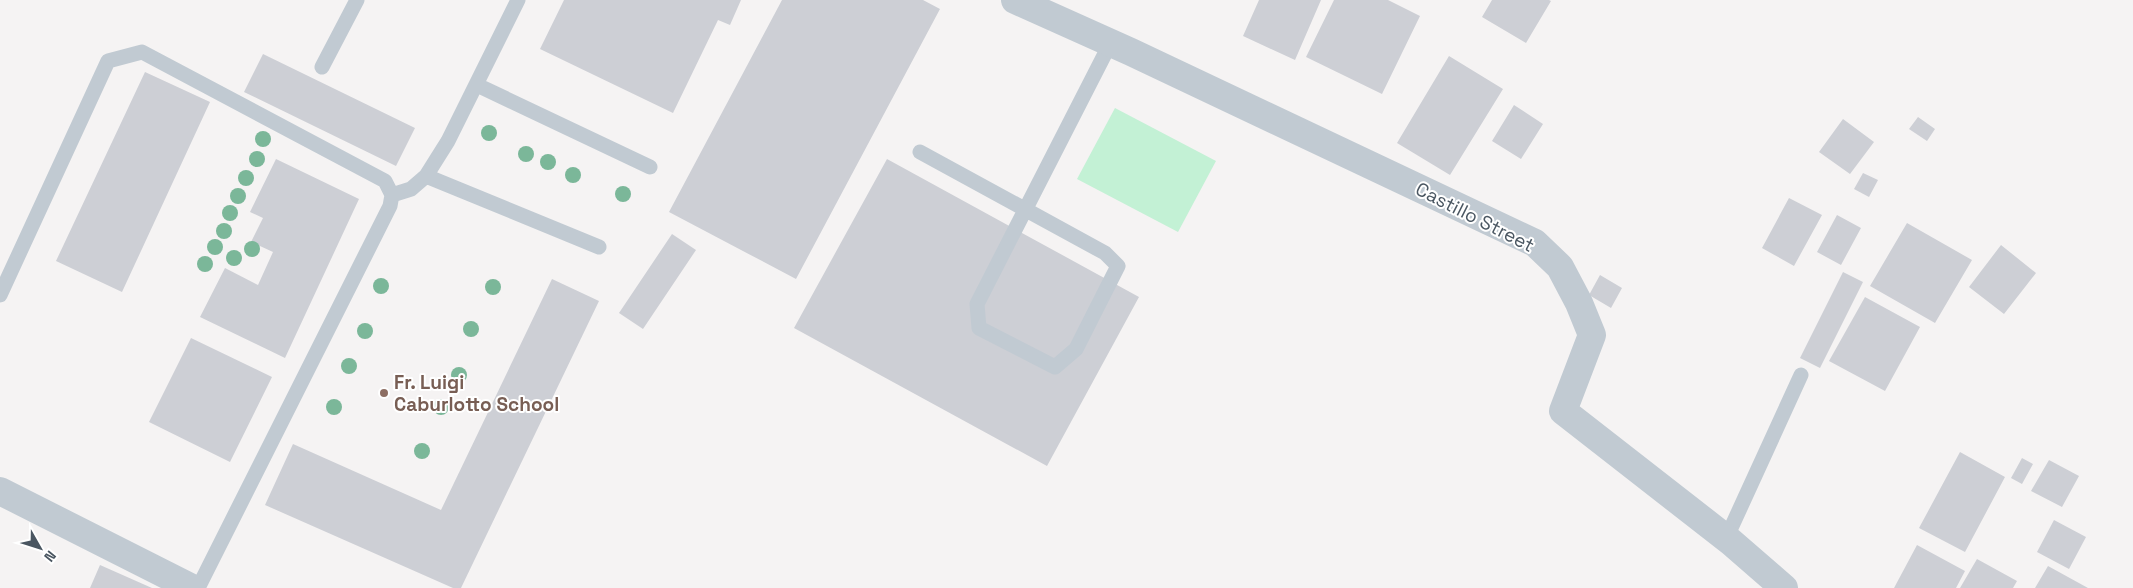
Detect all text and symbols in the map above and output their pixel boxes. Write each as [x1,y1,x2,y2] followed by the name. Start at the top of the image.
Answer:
[1411,176,1539,258] street label: Castillo Street
[394,370,559,417] place label: Fr. Luigi Caburlotto School
[378,387,390,399] marker: Fr. Luigi Caburlotto School
[15,523,65,573] north arrow
[40,547,60,565] text: N

